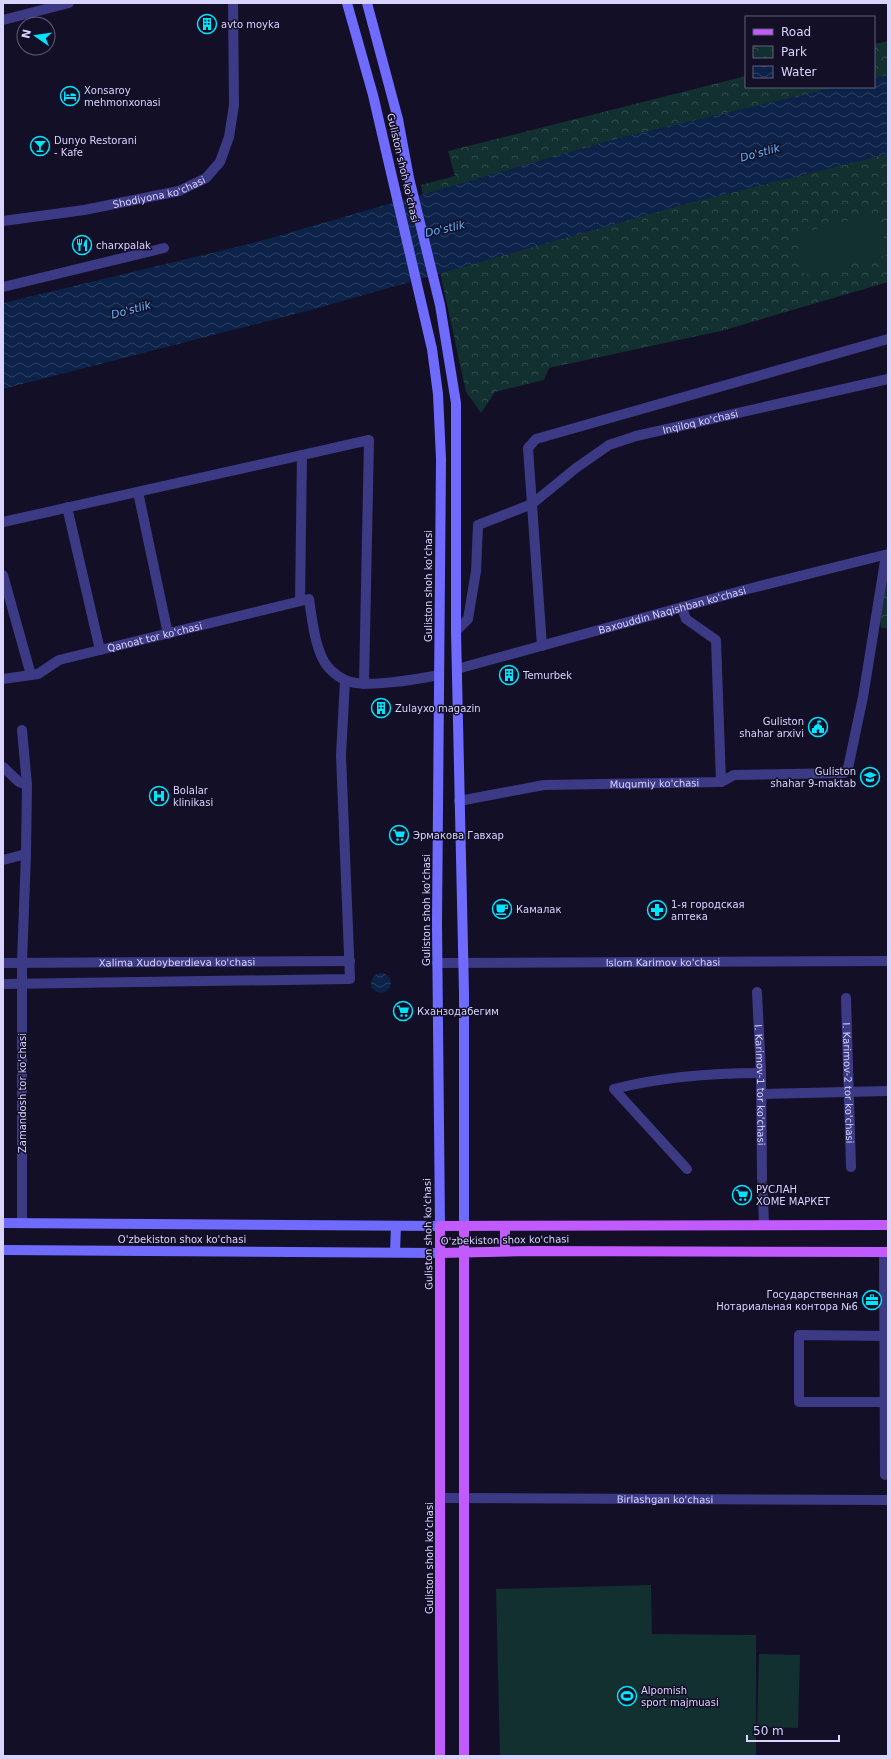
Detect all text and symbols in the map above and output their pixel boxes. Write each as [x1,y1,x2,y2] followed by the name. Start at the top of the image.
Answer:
[196,13,218,35] building icon: avto moyka
[16,16,56,56] north arrow
[745,16,875,88] legend
[221,19,280,30] place label: avto moyka
[781,25,811,39] text: Road
[19,28,34,40] text: N
[781,45,807,59] text: Park
[781,65,817,79] text: Water
[59,85,81,107] hotel icon: Xonsaroy mehmonxonasi
[84,85,161,108] place label: Xonsaroy mehmonxonasi
[385,112,421,224] street label: Guliston shoh ko'chasi
[29,135,51,157] bar icon: Dunyo Restorani - Kafe
[54,135,137,158] place label: Dunyo Restorani - Kafe
[739,141,782,165] water label: Do'stlik
[112,174,207,210] street label: Shodiyona ko'chasi
[424,218,467,240] water label: Do'stlik
[71,234,93,256] restaurant icon: charxpalak
[96,240,151,251] place label: charxpalak
[110,298,153,322] water label: Do'stlik
[661,408,739,435] street label: Inqiloq ko'chasi
[423,530,434,642] street label: Guliston shoh ko'chasi
[597,584,747,635] street label: Baxouddin Naqishban ko'chasi
[106,620,203,654] street label: Qanoat tor ko'chasi
[498,664,520,686] building icon: Temurbek
[522,670,572,681] place label: Temurbek
[370,697,392,719] building icon: Zulayxo magazin
[395,703,481,714] place label: Zulayxo magazin
[739,716,804,739] place label: Guliston shahar arxivi
[807,716,829,738] public building icon: Guliston shahar arxivi
[771,766,856,789] place label: Guliston shahar 9-maktab
[859,766,881,788] school or university icon: Guliston shahar 9-maktab
[610,777,699,789] street label: Muqumiy ko'chasi
[148,785,170,807] hospital icon: Bolalar klinikasi
[173,785,213,808] place label: Bolalar klinikasi
[388,824,410,846] supermarket icon: Эрмакова Гавхар
[413,830,504,841] place label: Эрмакова Гавхар
[421,854,432,966] street label: Guliston shoh ko'chasi
[491,898,513,920] cafe icon: Камалак
[646,899,668,921] pharmacy icon: 1-я городская аптека
[671,899,745,922] place label: 1-я городская аптека
[516,904,561,915] place label: Камалак
[99,956,255,968] street label: Xalima Xudoyberdieva ko'chasi
[606,956,720,968] street label: Islom Karimov ko'chasi
[392,1000,414,1022] supermarket icon: Кханзодабегим
[417,1006,499,1017] place label: Кханзодабегим
[841,1022,856,1144] street label: I. Karimov-2 tor ko'chasi
[753,1024,767,1146] street label: I. Karimov-1 tor ko'chasi
[17,1033,28,1153] street label: Zamandosh tor ko'chasi
[422,1178,434,1290] street label: Guliston shoh ko'chasi
[731,1184,753,1206] supermarket icon: РУСЛАН ХОМЕ МАРКЕТ
[756,1184,831,1207] place label: РУСЛАН ХОМЕ МАРКЕТ
[441,1233,569,1247] street label: O'zbekiston shox ko'chasi
[118,1234,246,1245] street label: O'zbekiston shox ko'chasi
[716,1289,858,1312] place label: Государственная Нотариальная контора №6
[861,1289,883,1311] office icon: Государственная Нотариальная контора №6
[617,1493,713,1505] street label: Birlashgan ko'chasi
[424,1502,435,1614] street label: Guliston shoh ko'chasi
[616,1685,638,1707] sports icon: Alpomish sport majmuasi
[641,1685,719,1708] place label: Alpomish sport majmuasi
[747,1717,839,1743] scale bar
[753,1724,784,1738] text: 50 m

